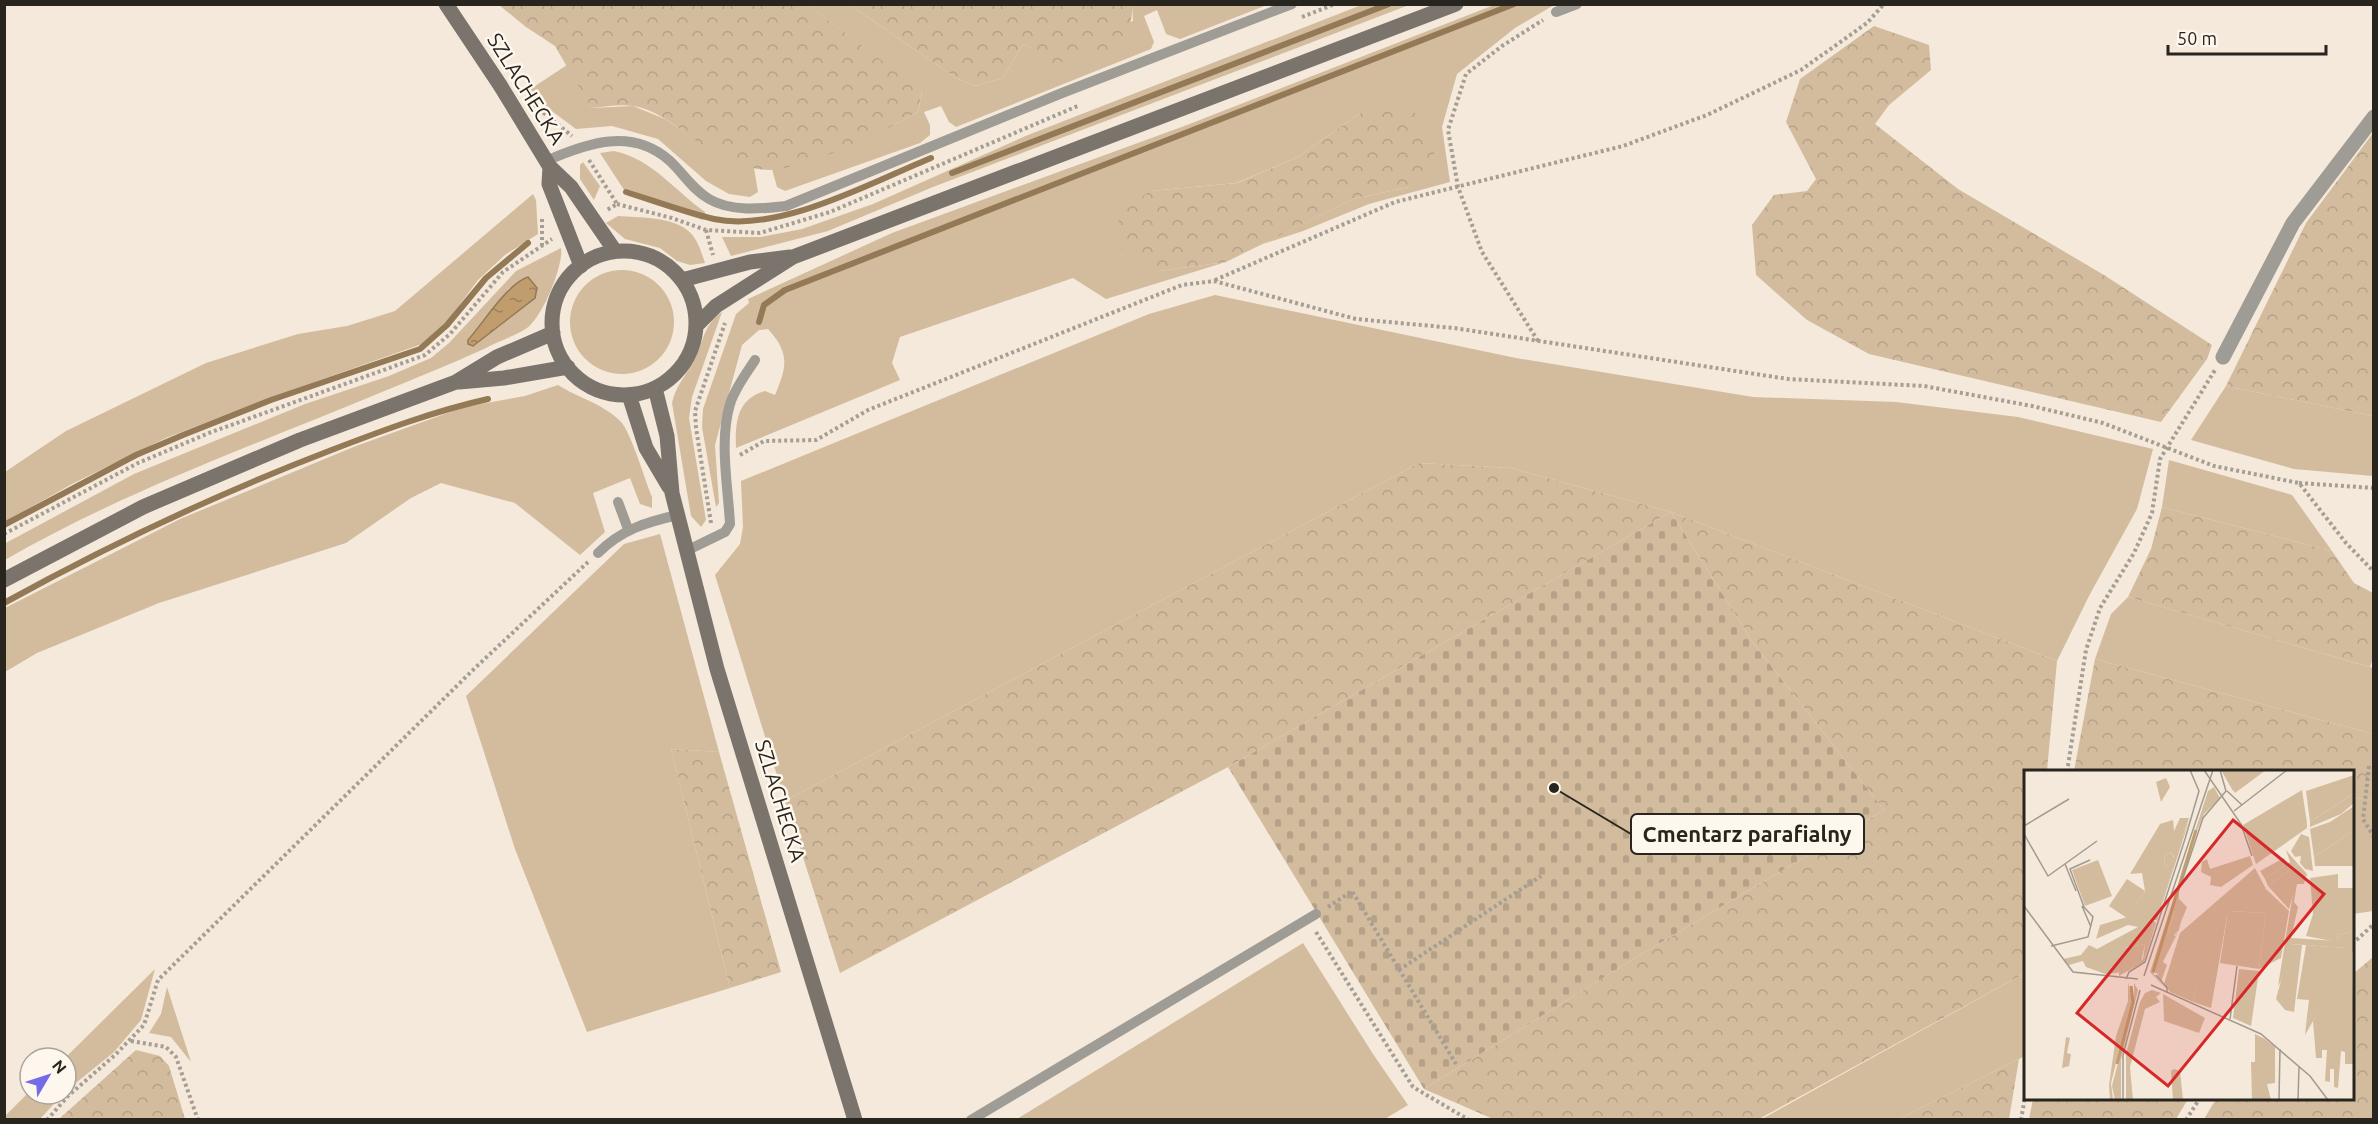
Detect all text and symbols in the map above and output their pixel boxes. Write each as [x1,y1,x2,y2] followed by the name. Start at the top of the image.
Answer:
[2168,18,2326,56] scale bar
[483,28,571,149] street label: SZLACHECKA
[2177,28,2217,48] text: 50 m
[751,737,811,865] street label: SZLACHECKA
[2024,770,2354,1100] inset map
[1631,814,1864,854] callout: Cmentarz parafialny
[1643,821,1852,846] text: Cmentarz parafialny
[18,1046,78,1106] north arrow
[49,1056,70,1077] text: N

